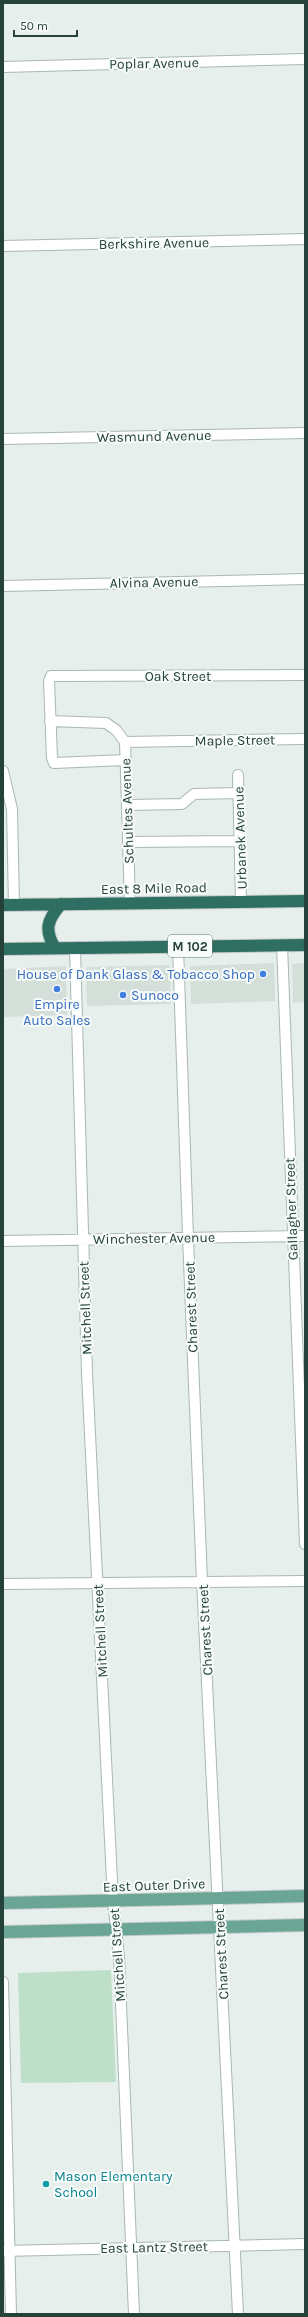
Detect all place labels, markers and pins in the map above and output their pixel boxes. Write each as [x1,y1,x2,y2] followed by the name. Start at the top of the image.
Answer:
[17,966,255,983] place label: House of Dank Glass & Tobacco Shop
[258,969,268,979] marker: House of Dank Glass & Tobacco Shop
[52,984,62,994] marker: Empire Auto Sales
[131,987,179,1004] place label: Sunoco
[118,990,128,1000] marker: Sunoco
[23,996,91,1029] place label: Empire Auto Sales
[54,2168,173,2201] place label: Mason Elementary School
[41,2179,51,2189] marker: Mason Elementary School

